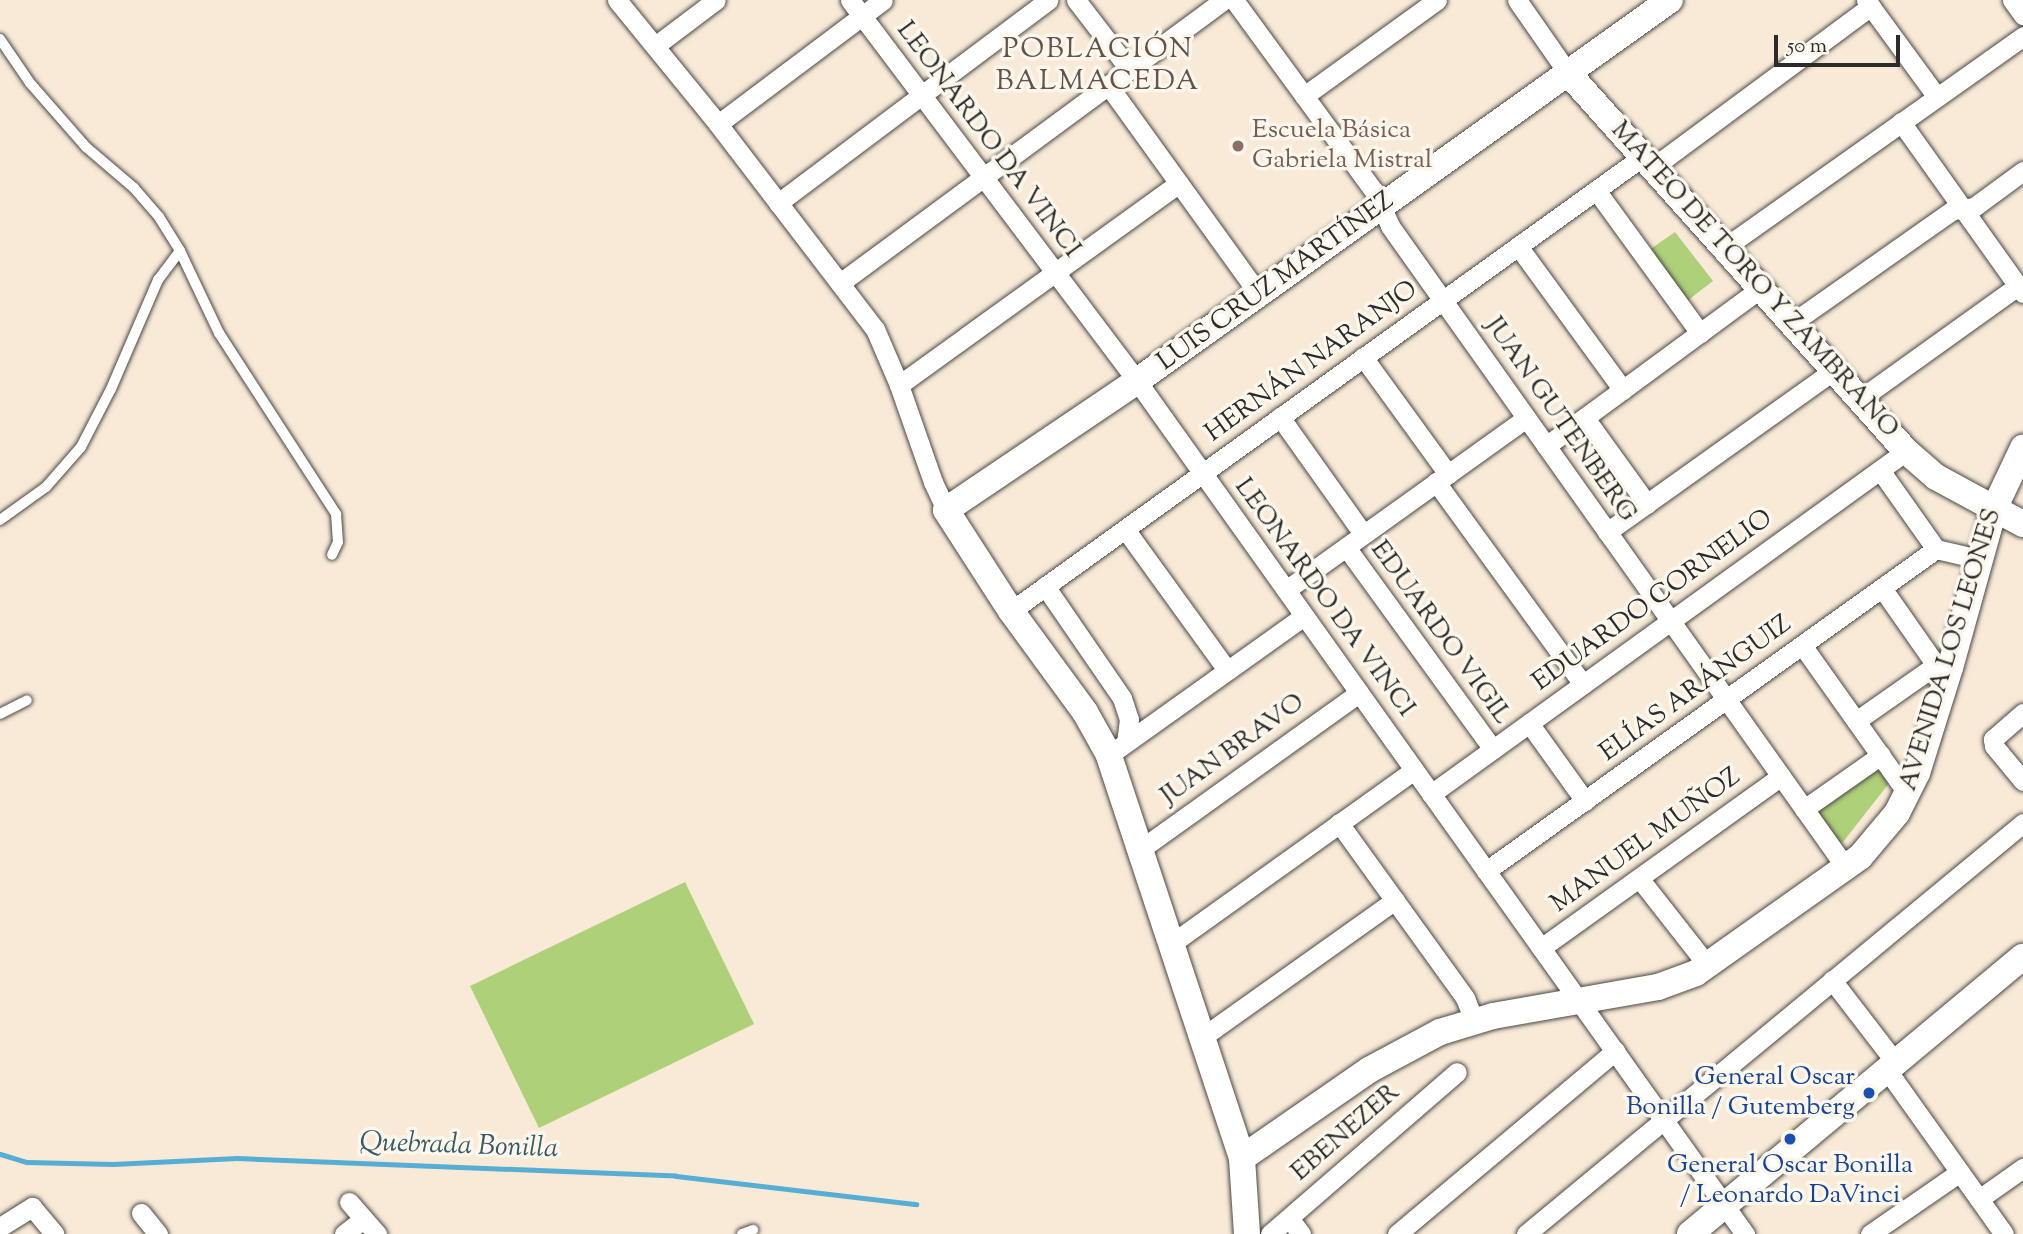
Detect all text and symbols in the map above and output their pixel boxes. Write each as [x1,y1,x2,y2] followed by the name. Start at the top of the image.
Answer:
[889,16,1087,264] street label: LEONARDO DA VINCI
[1778,21,1904,65] scale bar
[1787,32,1827,62] text: 50 m
[997,33,1199,99] district label: POBLACIÓN BALMACEDA
[1252,115,1432,176] place label: Escuela Básica Gabriela Mistral
[1604,115,1904,445] street label: MATEO DE TORO Y ZAMBRANO
[1230,138,1246,154] marker: Escuela Básica Gabriela Mistral
[1152,186,1400,378] street label: LUIS CRUZ MARTÍNEZ
[1200,275,1424,449] street label: HERNÁN NARANJO
[1478,312,1642,528] street label: JUAN GUTENBERG
[1227,473,1421,723] street label: LEONARDO DA VINCI
[1527,504,1779,698] street label: EDUARDO CORNELIO
[1893,505,2009,795] street label: AVENIDA LOS LEONES
[1363,535,1517,731] street label: EDUARDO VIGIL
[1594,609,1798,769] street label: ELÍAS ARÁNGUIZ
[1155,688,1311,812] street label: JUAN BRAVO
[1545,762,1747,920] street label: MANUEL MUÑOZ
[1626,1062,1855,1124] place label: General Oscar Bonilla / Gutemberg
[1285,1078,1407,1188] street label: EBENEZER
[1861,1085,1877,1101] marker: General Oscar Bonilla / Gutemberg
[359,1126,559,1166] water label: Quebrada Bonilla
[1782,1131,1798,1147] marker: General Oscar Bonilla / Leonardo DaVinci
[1667,1150,1913,1212] place label: General Oscar Bonilla / Leonardo DaVinci

